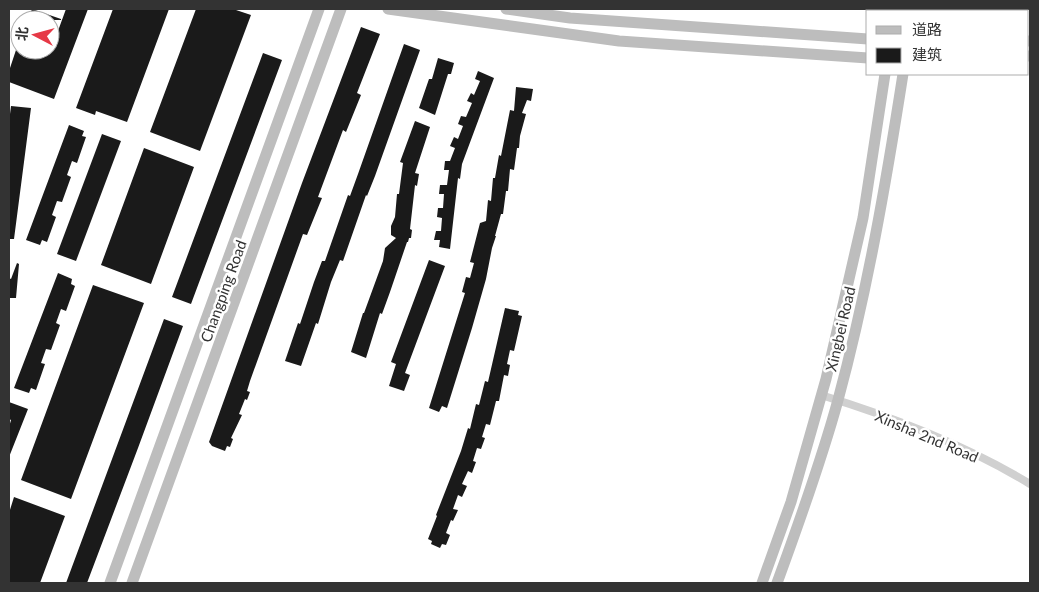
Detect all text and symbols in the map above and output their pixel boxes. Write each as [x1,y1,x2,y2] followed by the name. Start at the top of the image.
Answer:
[10,10,60,60] north arrow
[866,10,1029,75] legend
[912,20,942,38] text: 道路
[12,26,31,41] text: 北
[912,45,942,63] text: 建筑
[196,238,250,344] street label: Changping Road
[821,285,859,373] street label: Xingbei Road
[873,406,981,466] street label: Xinsha 2nd Road

